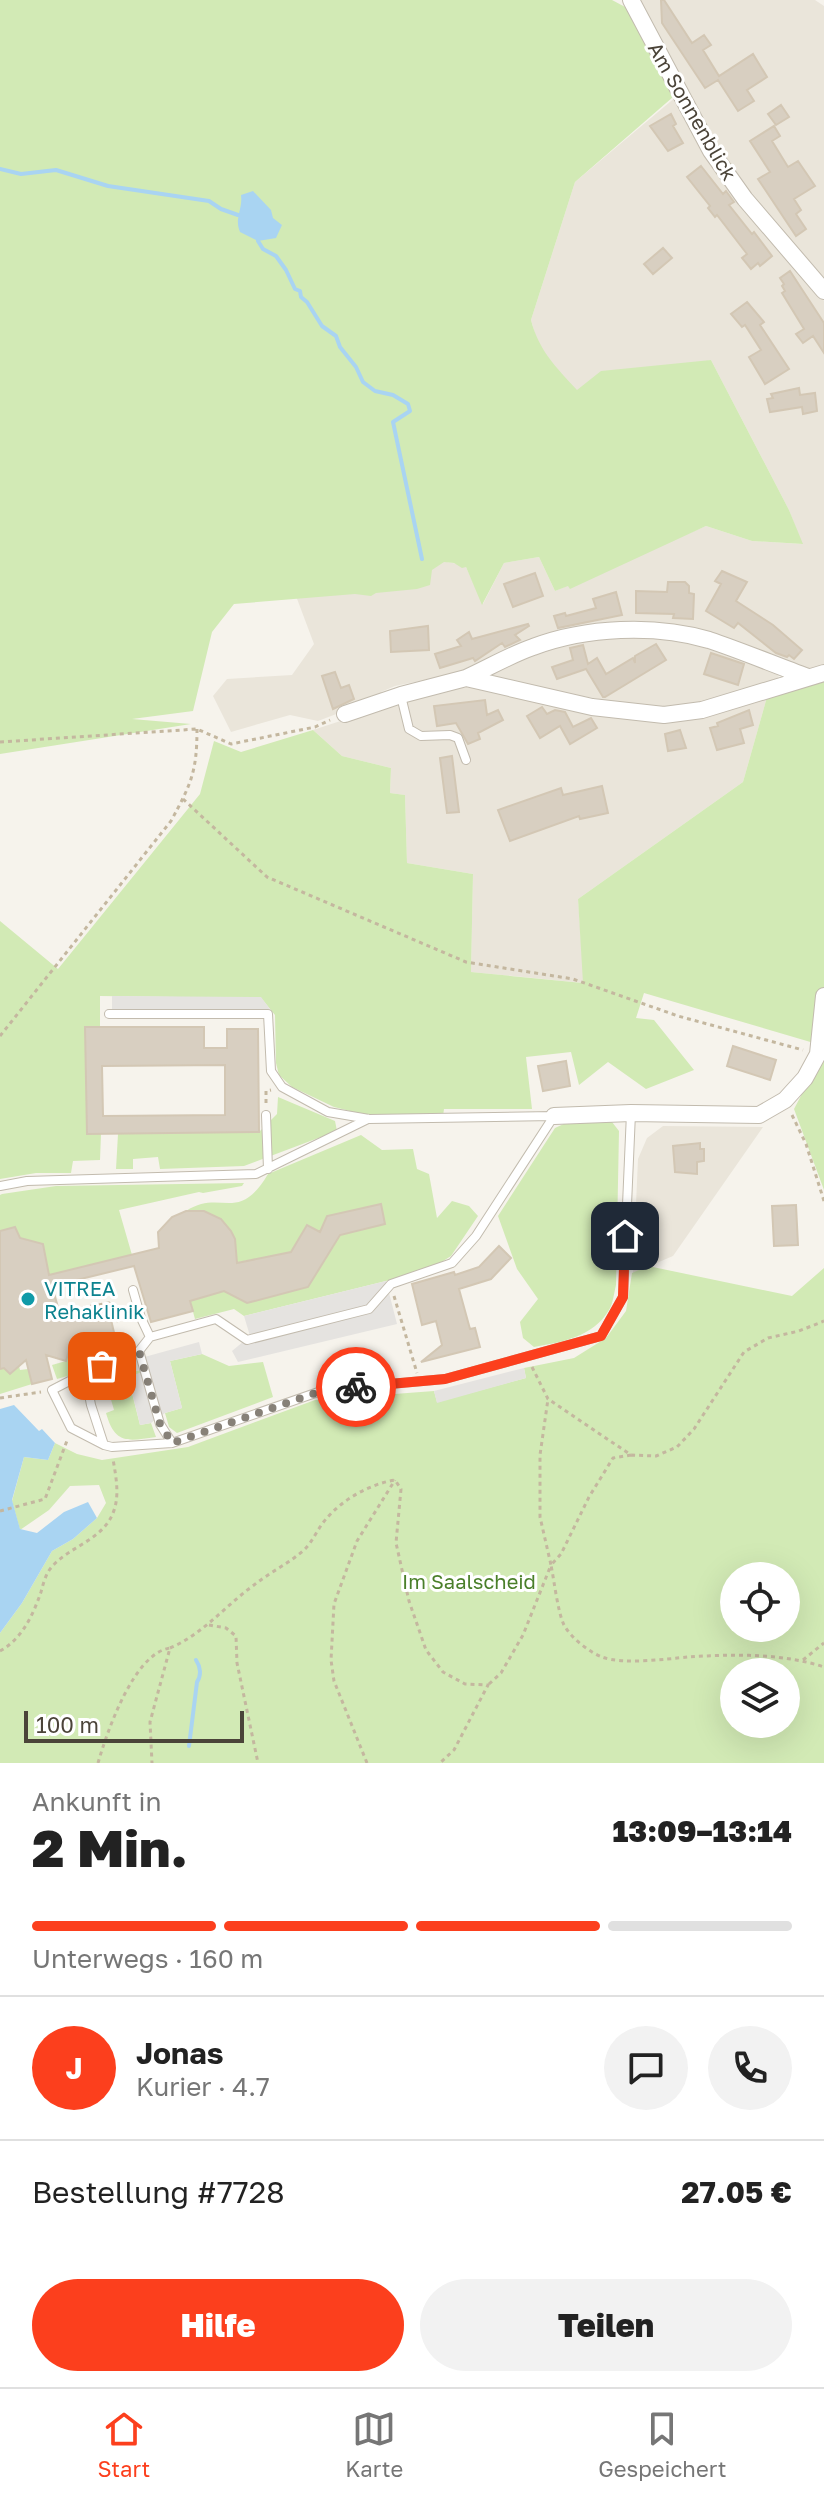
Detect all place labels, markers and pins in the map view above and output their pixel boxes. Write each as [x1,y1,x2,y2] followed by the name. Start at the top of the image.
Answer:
[591,1202,659,1270] pin
[44,1276,145,1323] place label: VITREA Rehaklinik
[19,1290,37,1308] marker: VITREA Rehaklinik
[68,1332,136,1400] pin

